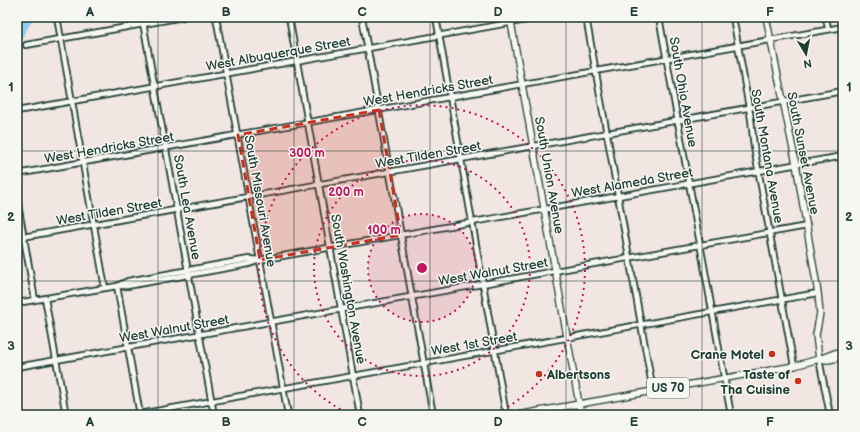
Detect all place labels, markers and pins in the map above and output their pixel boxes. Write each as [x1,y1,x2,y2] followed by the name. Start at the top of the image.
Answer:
[415,261,429,275] centre of rings
[691,347,764,363] place label: Crane Motel
[767,349,777,359] marker: Crane Motel
[546,367,611,383] place label: Albertsons
[721,367,791,398] place label: Taste of Tha Cuisine
[534,369,544,379] marker: Albertsons
[793,376,803,386] marker: Taste of Tha Cuisine

